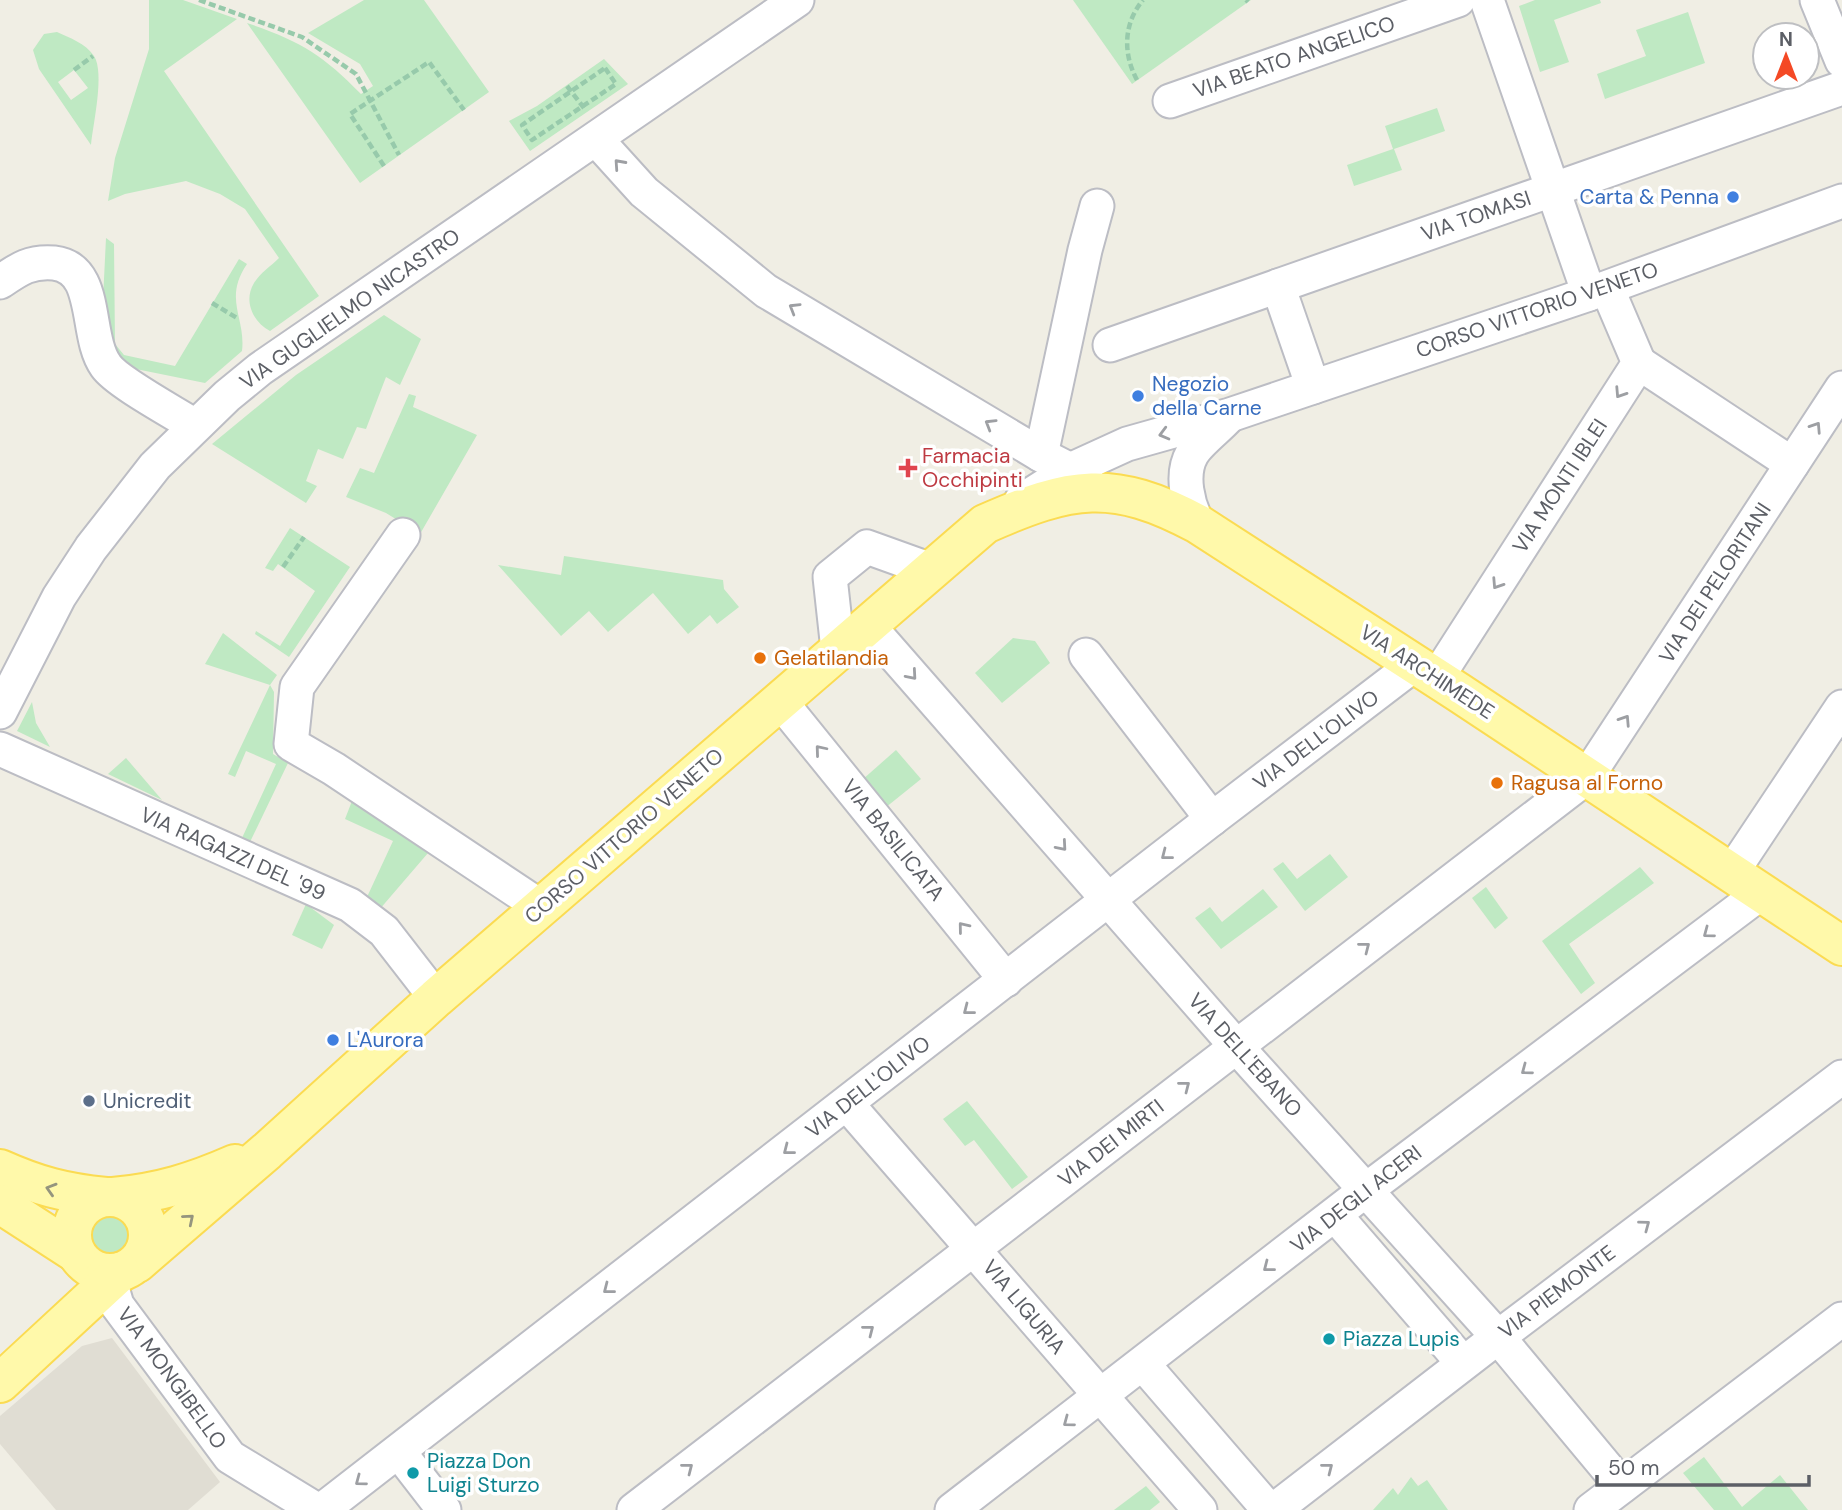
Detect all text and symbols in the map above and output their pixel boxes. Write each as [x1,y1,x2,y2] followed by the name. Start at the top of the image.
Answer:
[1189,9,1399,105] street label: VIA BEATO ANGELICO
[1751,21,1821,91] north arrow
[1779,27,1793,52] text: N
[615,159,627,172] one-way arrow
[1579,183,1719,211] place label: Carta & Penna
[1417,184,1535,248] street label: VIA TOMASI
[1725,189,1741,205] marker: Carta & Penna
[234,222,466,396] street label: VIA GUGLIELMO NICASTRO
[1412,255,1662,365] street label: CORSO VITTORIO VENETO
[789,303,802,316] one-way arrow
[1152,370,1262,422] place label: Negozio della Carne
[1615,385,1628,398] one-way arrow
[1130,388,1146,404] marker: Negozio della Carne
[1506,414,1614,558] street label: VIA MONTI IBLEI
[984,419,997,432] one-way arrow
[1808,422,1821,435] one-way arrow
[1158,425,1170,440] one-way arrow
[922,442,1023,494] place label: Farmacia Occhipinti
[900,460,916,476] marker: Farmacia Occhipinti
[1653,497,1777,669] street label: VIA DEI PELORITANI
[1492,577,1505,590] one-way arrow
[1354,618,1500,726] street label: VIA ARCHIMEDE
[774,644,889,672] place label: Gelatilandia
[752,650,768,666] marker: Gelatilandia
[904,667,916,680] one-way arrow
[1247,683,1385,797] street label: VIA DELL'OLIVO
[1616,715,1629,728] one-way arrow
[519,742,729,930] street label: CORSO VITTORIO VENETO
[816,745,829,757] one-way arrow
[1511,769,1663,797] place label: Ragusa al Forno
[835,773,951,907] street label: VIA BASILICATA
[1489,775,1505,791] marker: Ragusa al Forno
[136,801,330,907] street label: VIA RAGAZZI DEL '99
[1054,838,1067,851] one-way arrow
[1162,846,1174,859] one-way arrow
[959,922,972,934] one-way arrow
[1703,924,1716,937] one-way arrow
[1357,943,1370,956] one-way arrow
[1182,987,1308,1123] street label: VIA DELL'EBANO
[963,1002,976,1014] one-way arrow
[347,1026,424,1054] place label: L'Aurora
[800,1029,936,1145] street label: VIA DELL'OLIVO
[325,1032,341,1048] marker: L'Aurora
[1521,1061,1534,1074] one-way arrow
[1177,1082,1190,1095] one-way arrow
[103,1087,192,1115] place label: Unicredit
[81,1093,97,1109] marker: Unicredit
[1052,1093,1170,1193] street label: VIA DEI MIRTI
[1284,1139,1428,1259] street label: VIA DEGLI ACERI
[783,1141,796,1154] one-way arrow
[46,1182,58,1197] one-way arrow
[181,1214,193,1227] one-way arrow
[1637,1221,1650,1234] one-way arrow
[1493,1239,1621,1345] street label: VIA PIEMONTE
[976,1254,1072,1360] street label: VIA LIGURIA
[1263,1259,1275,1272] one-way arrow
[604,1281,616,1294] one-way arrow
[111,1301,233,1455] street label: VIA MONGIBELLO
[861,1325,874,1338] one-way arrow
[1343,1325,1460,1353] place label: Piazza Lupis
[1321,1331,1337,1347] marker: Piazza Lupis
[1064,1413,1076,1426] one-way arrow
[1597,1444,1809,1488] scale bar
[427,1447,540,1499] place label: Piazza Don Luigi Sturzo
[1608,1454,1659,1482] text: 50 m
[681,1464,693,1477] one-way arrow
[1321,1464,1333,1477] one-way arrow
[405,1465,421,1481] marker: Piazza Don Luigi Sturzo
[356,1472,368,1485] one-way arrow

